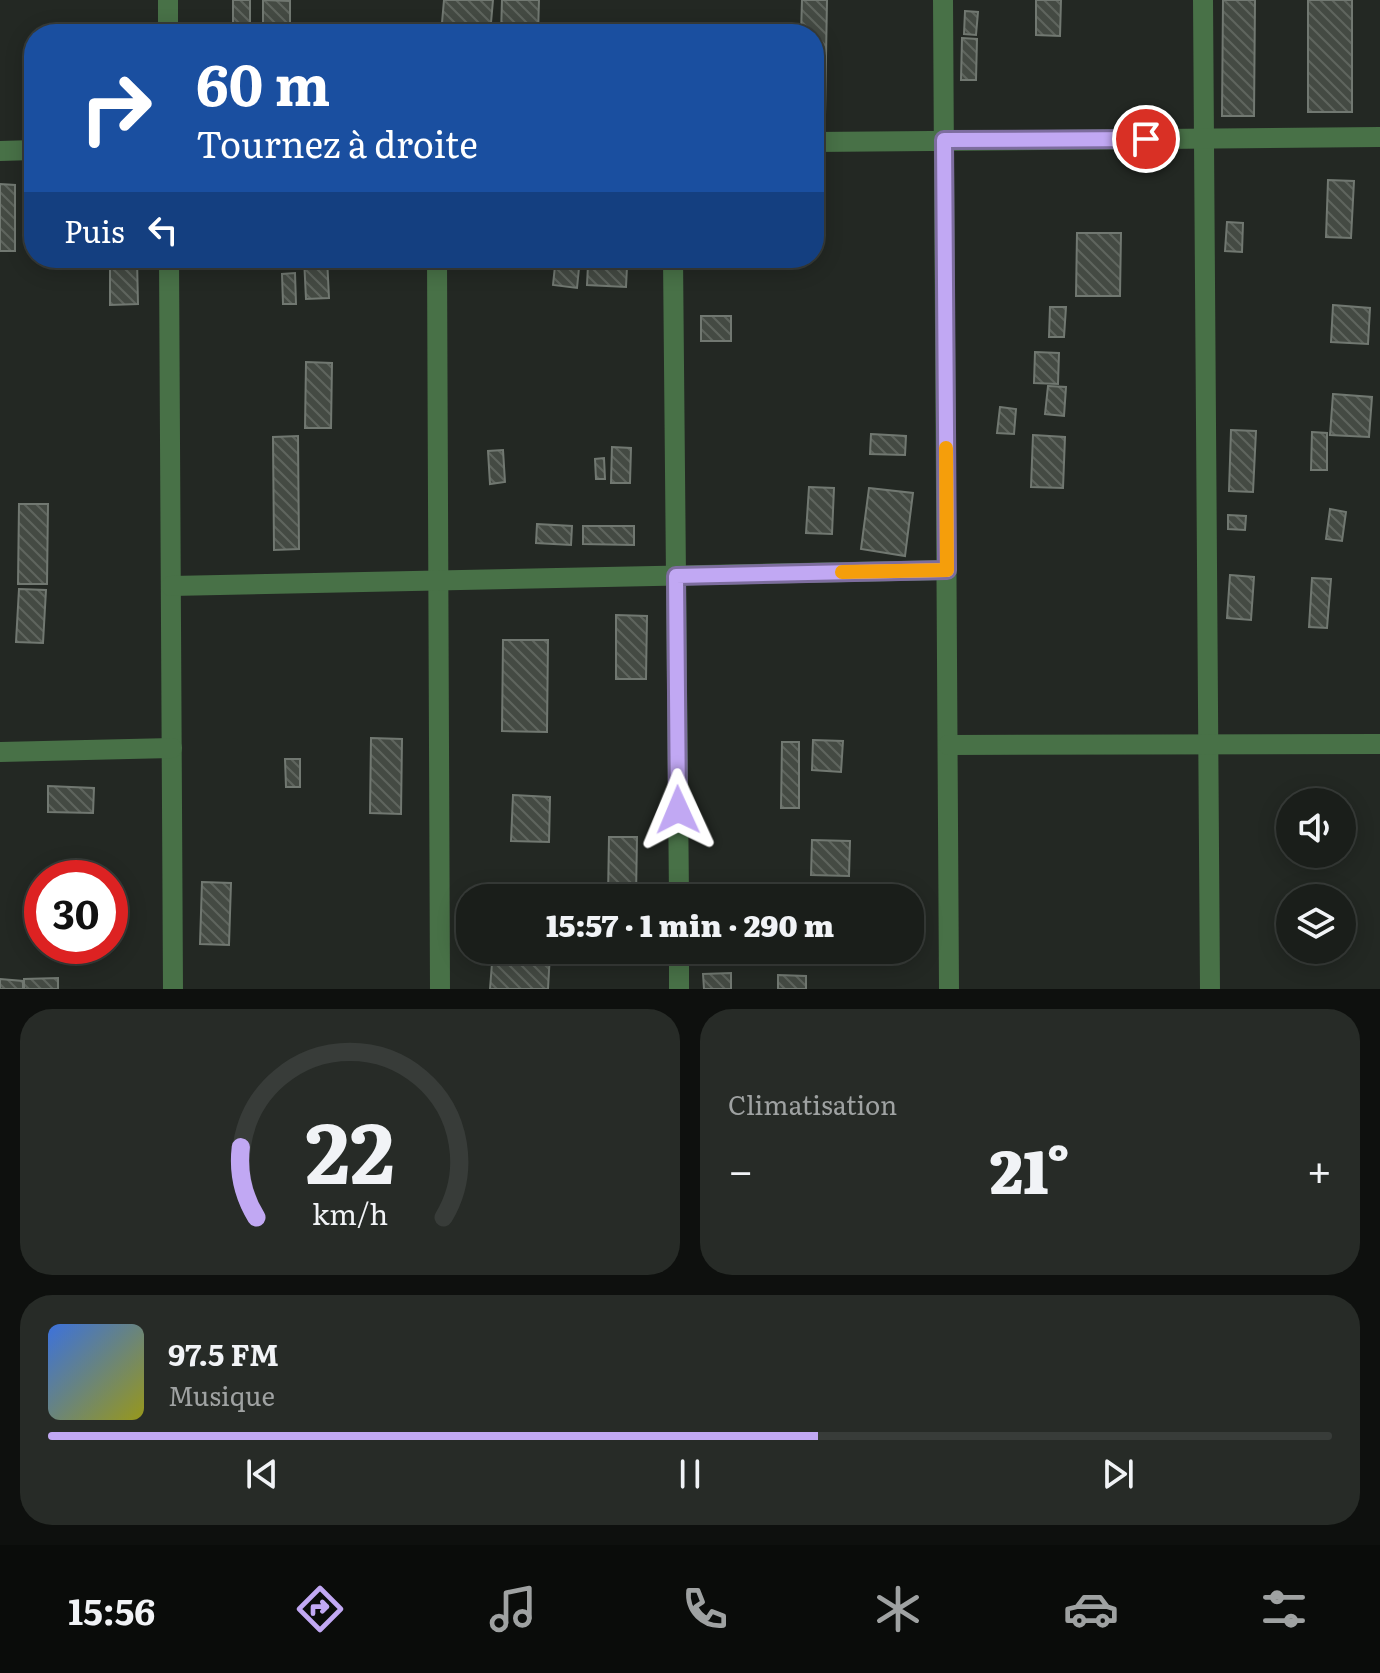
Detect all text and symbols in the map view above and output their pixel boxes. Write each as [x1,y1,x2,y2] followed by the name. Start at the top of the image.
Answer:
[196,40,330,123] text: 60 m
[64,56,168,160] icon: right
[1112,105,1180,173] pin
[196,116,478,169] text: Tournez à droite
[1124,117,1168,161] icon: arrive
[64,208,125,252] text: Puis
[141,208,185,252] icon: left
[636,768,720,852] position arrow
[1276,788,1356,964] map controls
[1276,788,1356,868] button: sound
[24,860,128,964] speed limit sign: 30
[1276,884,1356,964] button: layers
[546,902,834,946] text: 15:57 · 1 min · 290 m
[728,1084,897,1123] text: Climatisation
[305,1086,395,1210] text: 22
[990,1123,1070,1212] text: 21°
[728,1135,754,1201] text: −
[1306,1135,1332,1201] text: +
[312,1191,388,1234] text: km/h
[168,1331,279,1375] text: 97.5 FM
[168,1375,275,1414] text: Musique
[240,1452,284,1496] icon: previous
[668,1452,712,1496] icon: pause
[1096,1452,1140,1496] icon: next
[292,1581,348,1637] icon: directions
[485,1581,541,1637] icon: music
[677,1581,733,1637] icon: phone
[870,1581,926,1637] icon: climate
[1063,1581,1119,1637] icon: car
[1256,1581,1312,1637] icon: filters
[68,1583,155,1636] text: 15:56

